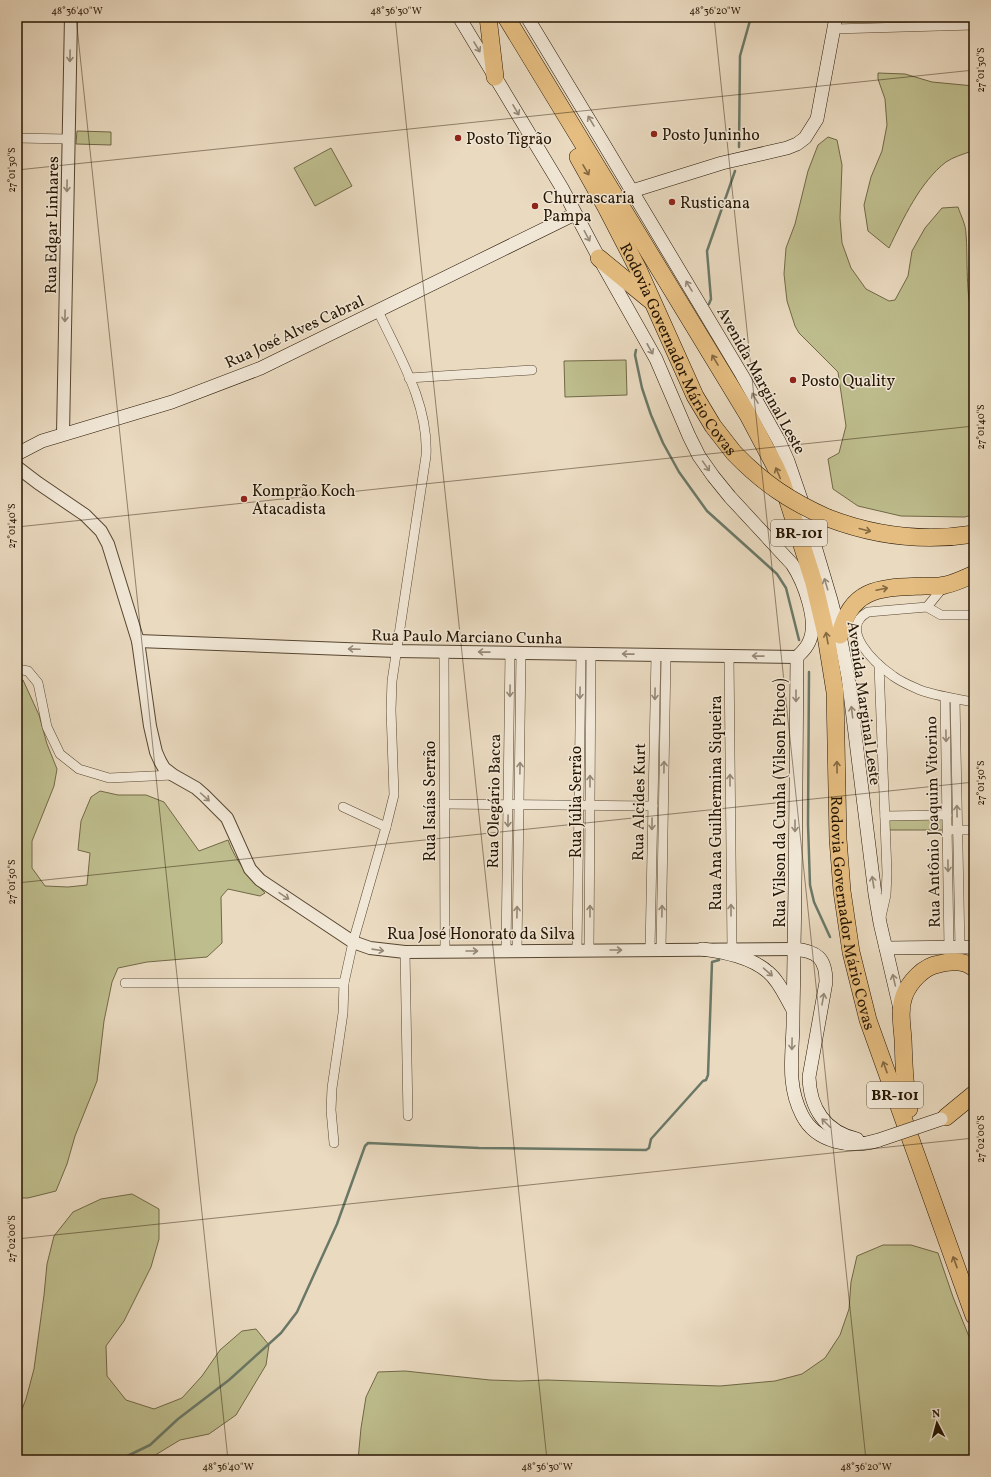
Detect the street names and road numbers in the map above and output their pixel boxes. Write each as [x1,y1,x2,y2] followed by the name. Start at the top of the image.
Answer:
[41,156,65,294] street label: Rua Edgar Linhares
[613,240,741,461] street label: Rodovia Governador Mário Covas
[222,291,368,375] street label: Rua José Alves Cabral
[711,303,810,459] street label: Avenida Marginal Leste
[771,520,827,546] road number: BR-101
[841,620,885,787] street label: Avenida Marginal Leste
[371,625,563,651] street label: Rua Paulo Marciano Cunha
[770,678,792,928] street label: Rua Vilson da Cunha (Vilson Pitoco)
[706,695,728,911] street label: Rua Ana Guilhermina Siqueira
[921,716,947,928] street label: Rua Antônio Joaquim Vitorino
[483,733,507,869] street label: Rua Olegário Bacca
[420,741,442,861] street label: Rua Isaías Serrão
[628,742,652,861] street label: Rua Alcides Kurt
[566,746,588,858] street label: Rua Júlia Serrão
[824,795,880,1033] street label: Rodovia Governador Mário Covas
[387,924,575,946] street label: Rua José Honorato da Silva
[867,1082,923,1108] road number: BR-101

